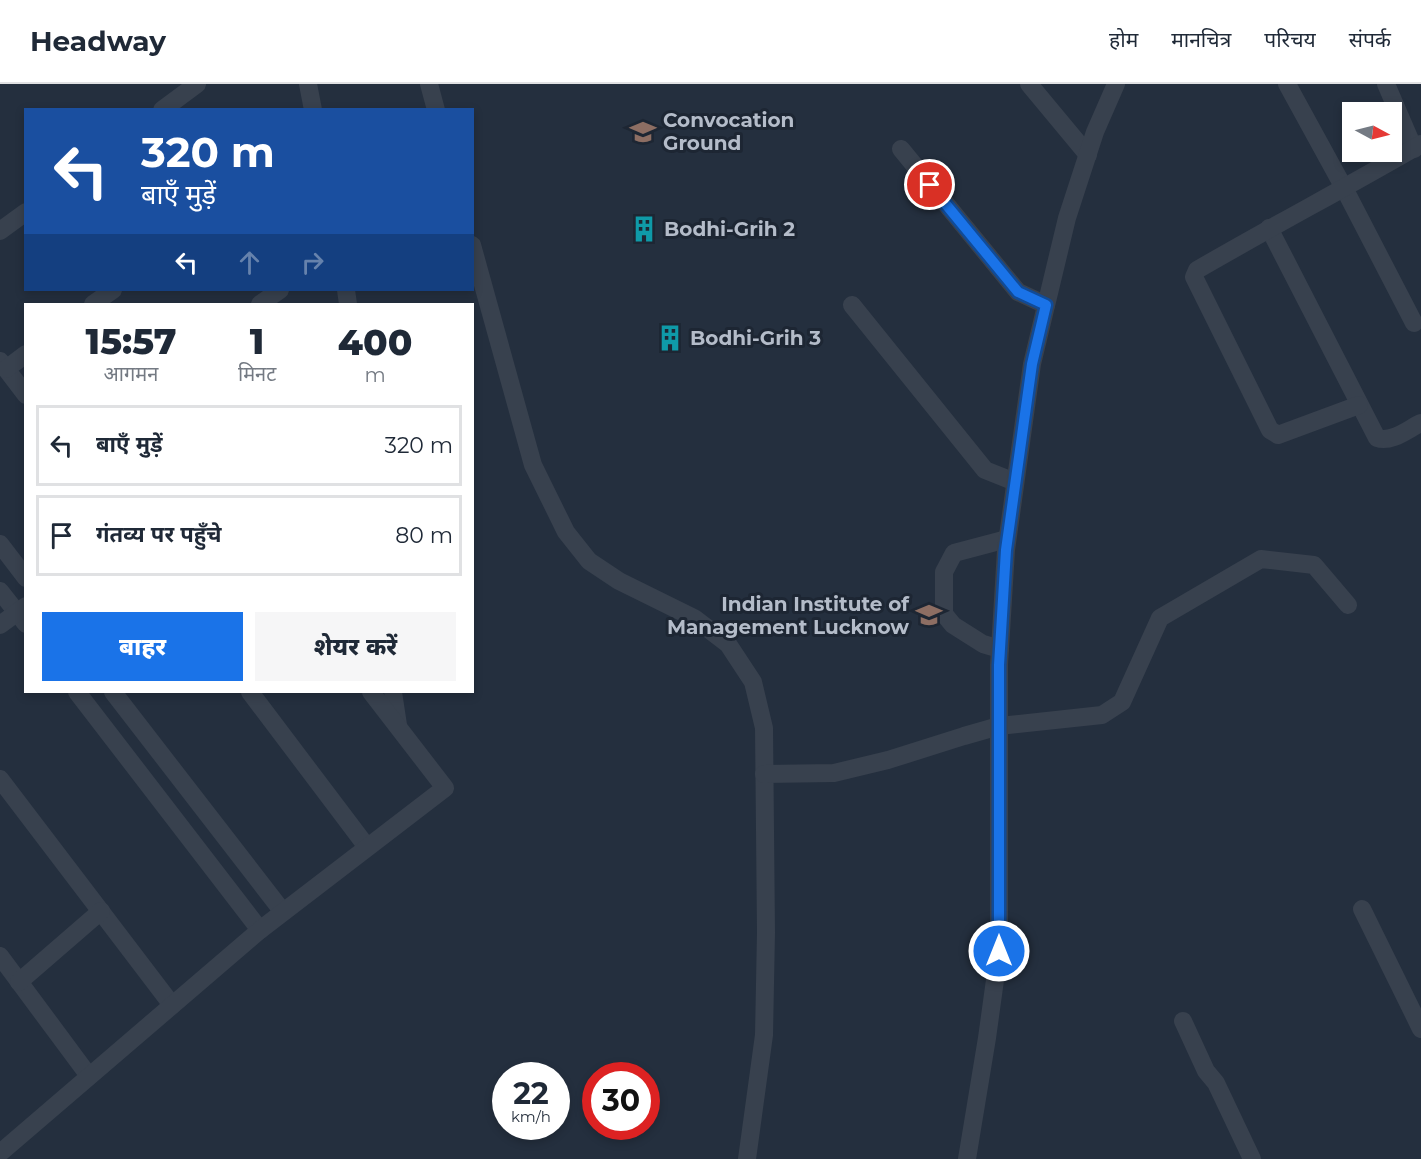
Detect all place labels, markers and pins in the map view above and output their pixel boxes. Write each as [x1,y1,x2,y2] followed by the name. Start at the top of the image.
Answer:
[663,108,794,155] place label: Convocation Ground
[628,117,658,147] school or university icon: Convocation Ground
[904,159,955,210] pin
[629,214,659,244] building icon: Bodhi-Grih 2
[664,217,795,241] place label: Bodhi-Grih 2
[655,323,685,353] building icon: Bodhi-Grih 3
[690,326,821,350] place label: Bodhi-Grih 3
[667,592,910,639] place label: Indian Institute of Management Lucknow
[914,600,944,630] school or university icon: Indian Institute of Management Lucknow

